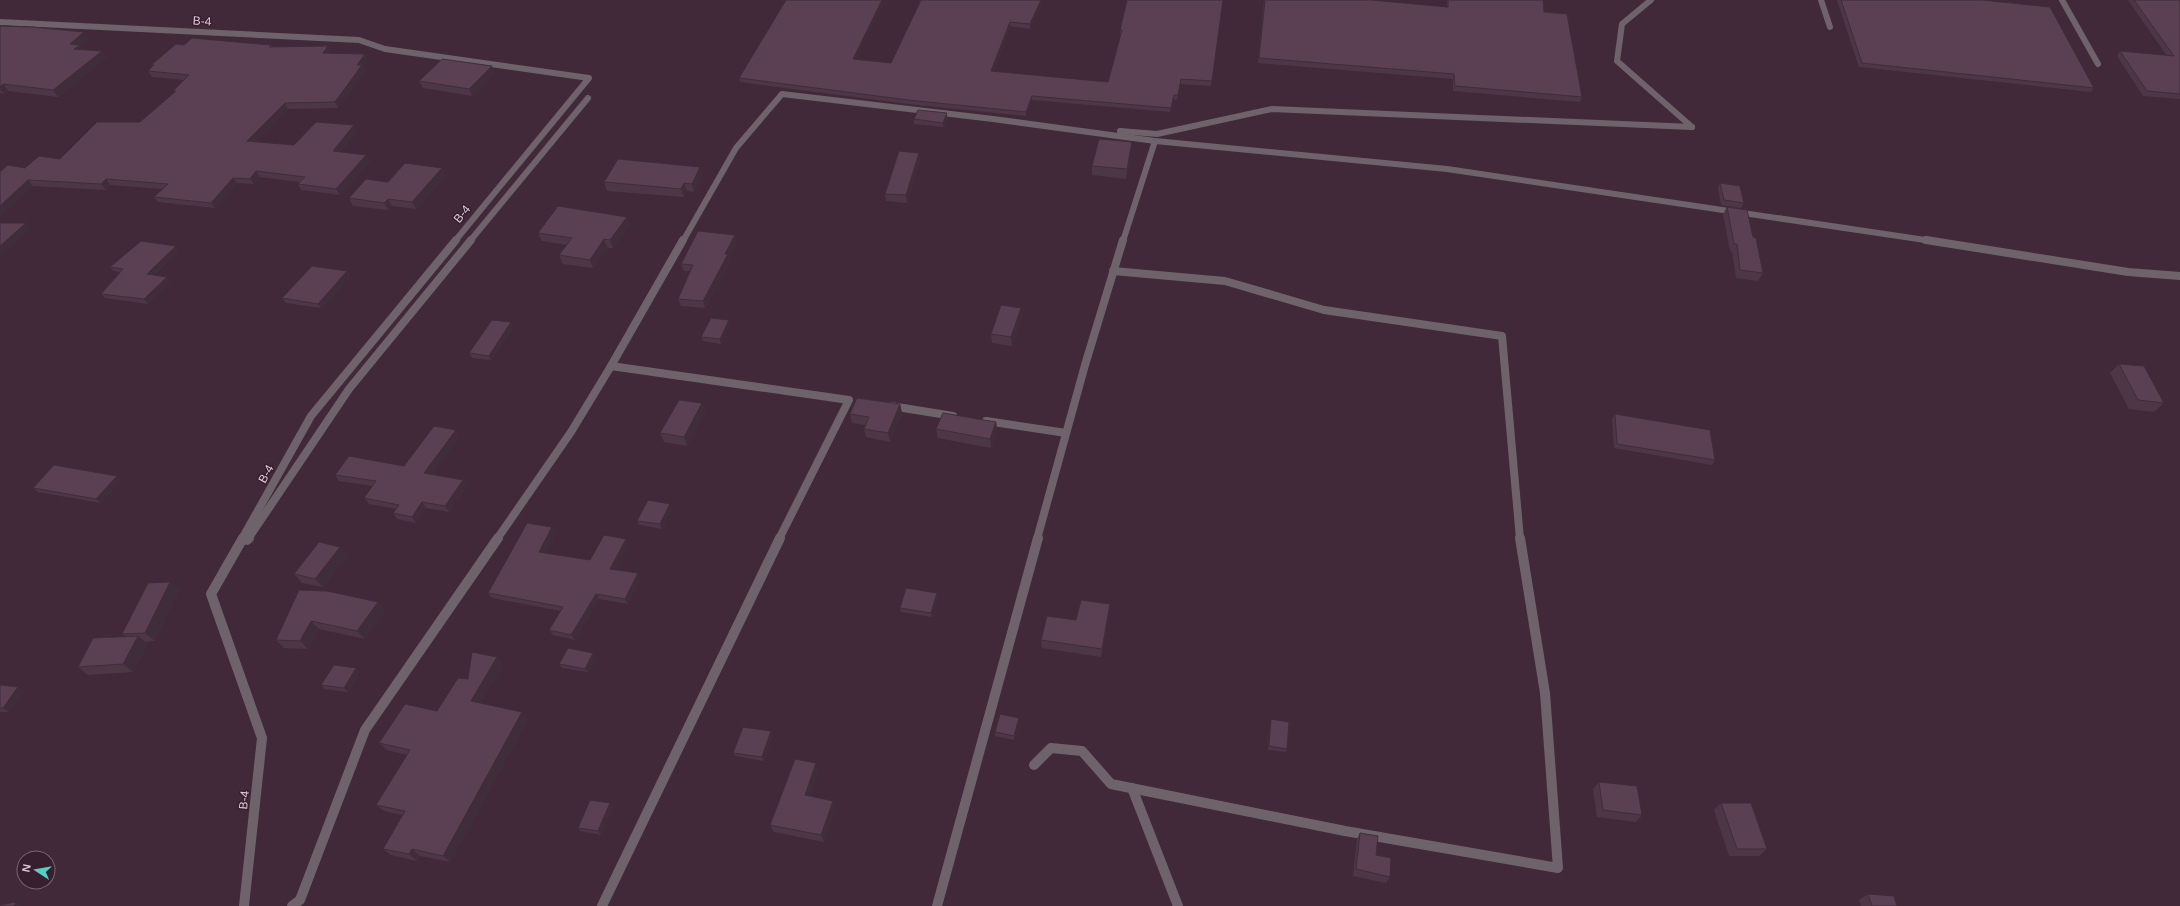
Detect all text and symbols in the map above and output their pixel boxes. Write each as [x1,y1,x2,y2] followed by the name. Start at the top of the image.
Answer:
[192,14,212,28] street label: B-4
[451,202,474,226] street label: B-4
[255,462,277,486] street label: B-4
[236,790,252,810] street label: B-4
[16,850,56,890] north arrow
[20,863,33,873] text: N

